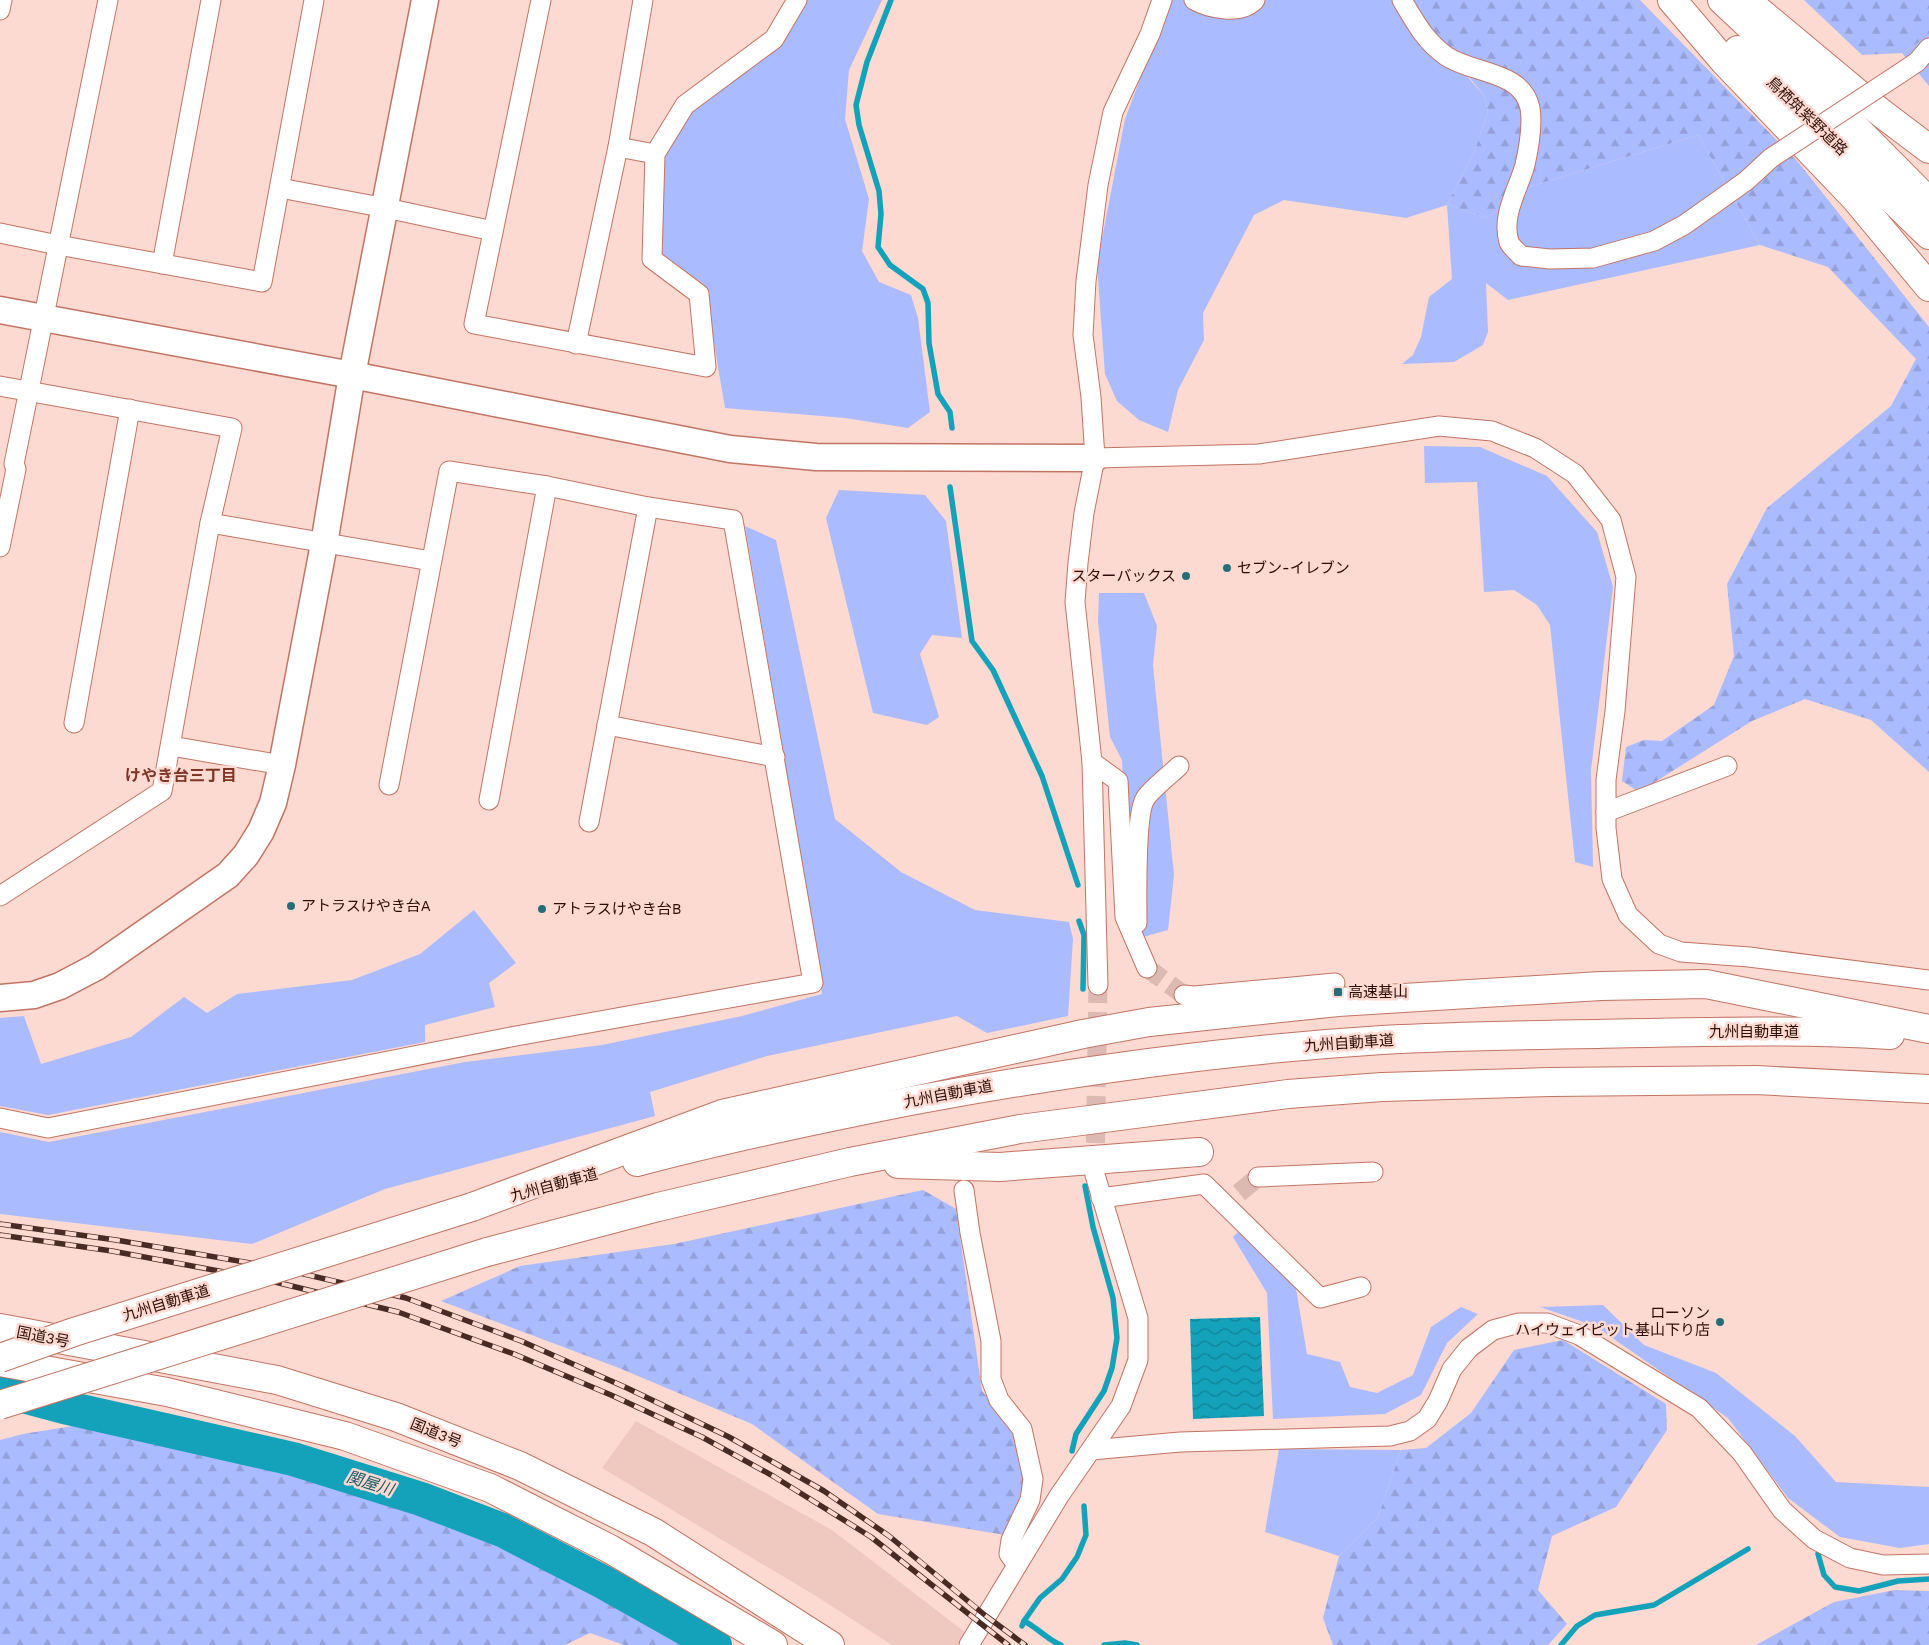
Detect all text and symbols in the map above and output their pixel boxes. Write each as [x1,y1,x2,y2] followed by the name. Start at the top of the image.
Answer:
[1763,73,1851,159] street label: 鳥栖筑紫野道路
[1237,559,1350,577] place label: セブン-イレブン
[1221,562,1233,574] marker: セブン-イレブン
[1072,567,1176,585] place label: スターバックス
[1180,570,1192,582] marker: スターバックス
[125,766,237,785] district label: けやき台三丁目
[301,897,431,915] place label: アトラスけやき台A
[285,900,297,912] marker: アトラスけやき台A
[552,900,682,918] place label: アトラスけやき台B
[536,903,548,915] marker: アトラスけやき台B
[1348,983,1408,1001] place label: 高速基山
[1332,986,1344,998] marker: 高速基山
[1709,1023,1799,1041] street label: 九州自動車道
[1303,1031,1395,1055] street label: 九州自動車道
[902,1077,994,1111] street label: 九州自動車道
[508,1165,600,1205] street label: 九州自動車道
[120,1281,212,1325] street label: 九州自動車道
[1515,1304,1710,1339] place label: ローソン ハイウェイピット基山下り店
[1714,1316,1726,1328] marker: ローソン ハイウェイピット基山下り店
[15,1323,71,1351] street label: 国道3号
[408,1415,464,1451] street label: 国道3号
[344,1467,398,1500] water label: 関屋川

